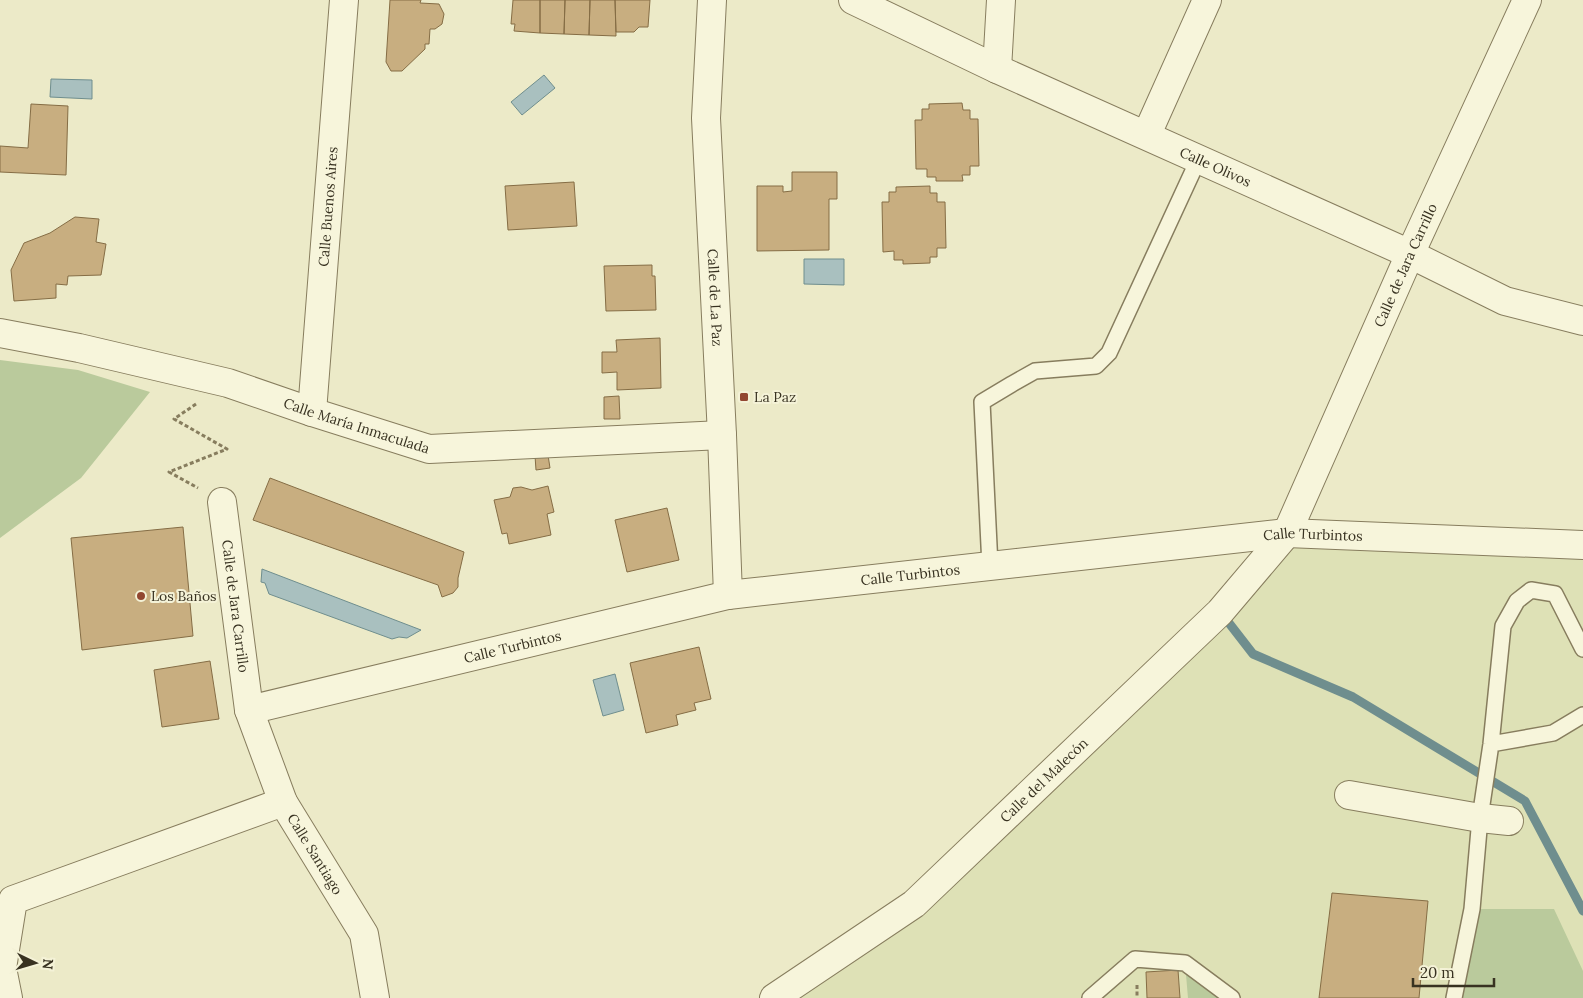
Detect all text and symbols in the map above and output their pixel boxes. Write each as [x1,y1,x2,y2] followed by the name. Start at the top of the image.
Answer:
[1177,143,1254,191] street label: Calle Olivos
[314,146,342,267] street label: Calle Buenos Aires
[1370,201,1441,330] street label: Calle de Jara Carrillo
[704,248,727,347] street label: Calle de La Paz
[754,388,796,406] place label: La Paz
[738,391,750,403] marker: La Paz
[281,394,432,458] street label: Calle María Inmaculada
[1262,524,1363,545] street label: Calle Turbintos
[218,539,253,674] street label: Calle de Jara Carrillo
[860,560,961,589] street label: Calle Turbintos
[151,587,217,605] place label: Los Baños
[135,590,147,602] marker: Los Baños
[462,626,563,667] street label: Calle Turbintos
[996,734,1092,826] street label: Calle del Malecón
[283,810,347,898] street label: Calle Santiago
[10,938,60,988] north arrow
[1413,956,1494,988] scale bar
[38,958,57,970] text: N
[1420,963,1455,982] text: 20 m

